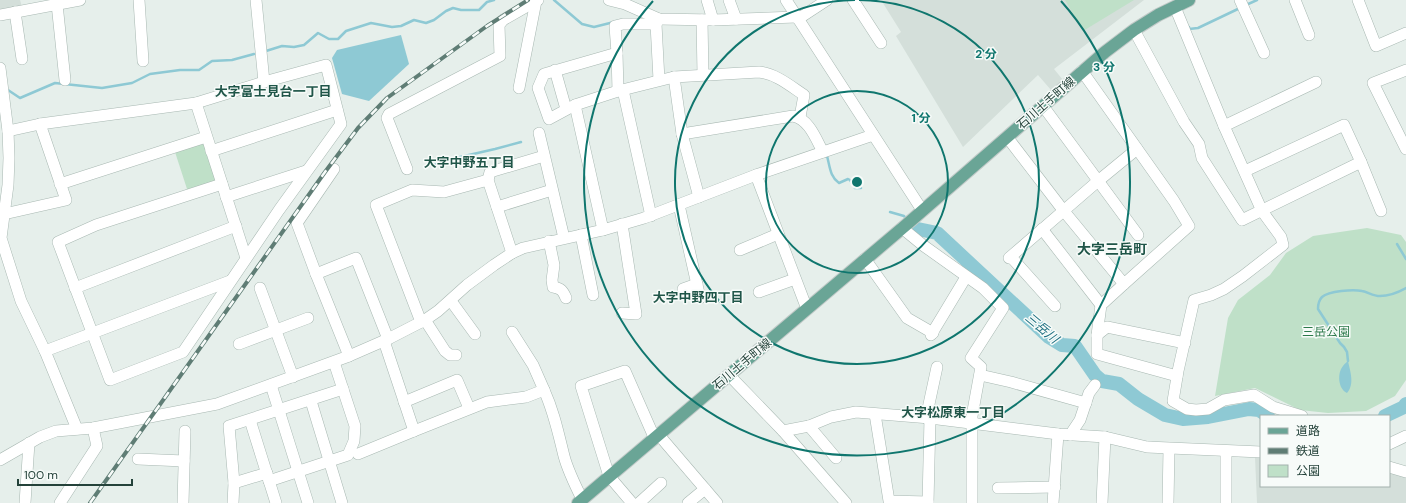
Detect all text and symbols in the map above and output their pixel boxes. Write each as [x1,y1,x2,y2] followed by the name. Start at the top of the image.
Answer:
[975,46,997,62] text: 2 分
[1093,59,1115,75] text: 3 分
[1014,73,1078,133] street label: 石川土手町線
[214,83,332,100] district label: 大字富士見台一丁目
[911,110,931,126] text: 1 分
[423,154,515,171] district label: 大字中野五丁目
[850,175,864,189] centre of rings
[1077,240,1147,258] district label: 大字三岳町
[652,289,744,306] district label: 大字中野四丁目
[1022,309,1064,348] water label: 三岳川
[1302,324,1350,340] park label: 三岳公園
[709,335,775,393] street label: 石川土手町線
[901,404,1005,421] district label: 大字松原東一丁目
[1260,415,1390,487] legend
[1296,423,1320,439] text: 道路
[1296,443,1320,459] text: 鉄道
[18,461,132,487] scale bar
[1296,463,1320,479] text: 公園
[24,467,58,483] text: 100 m

